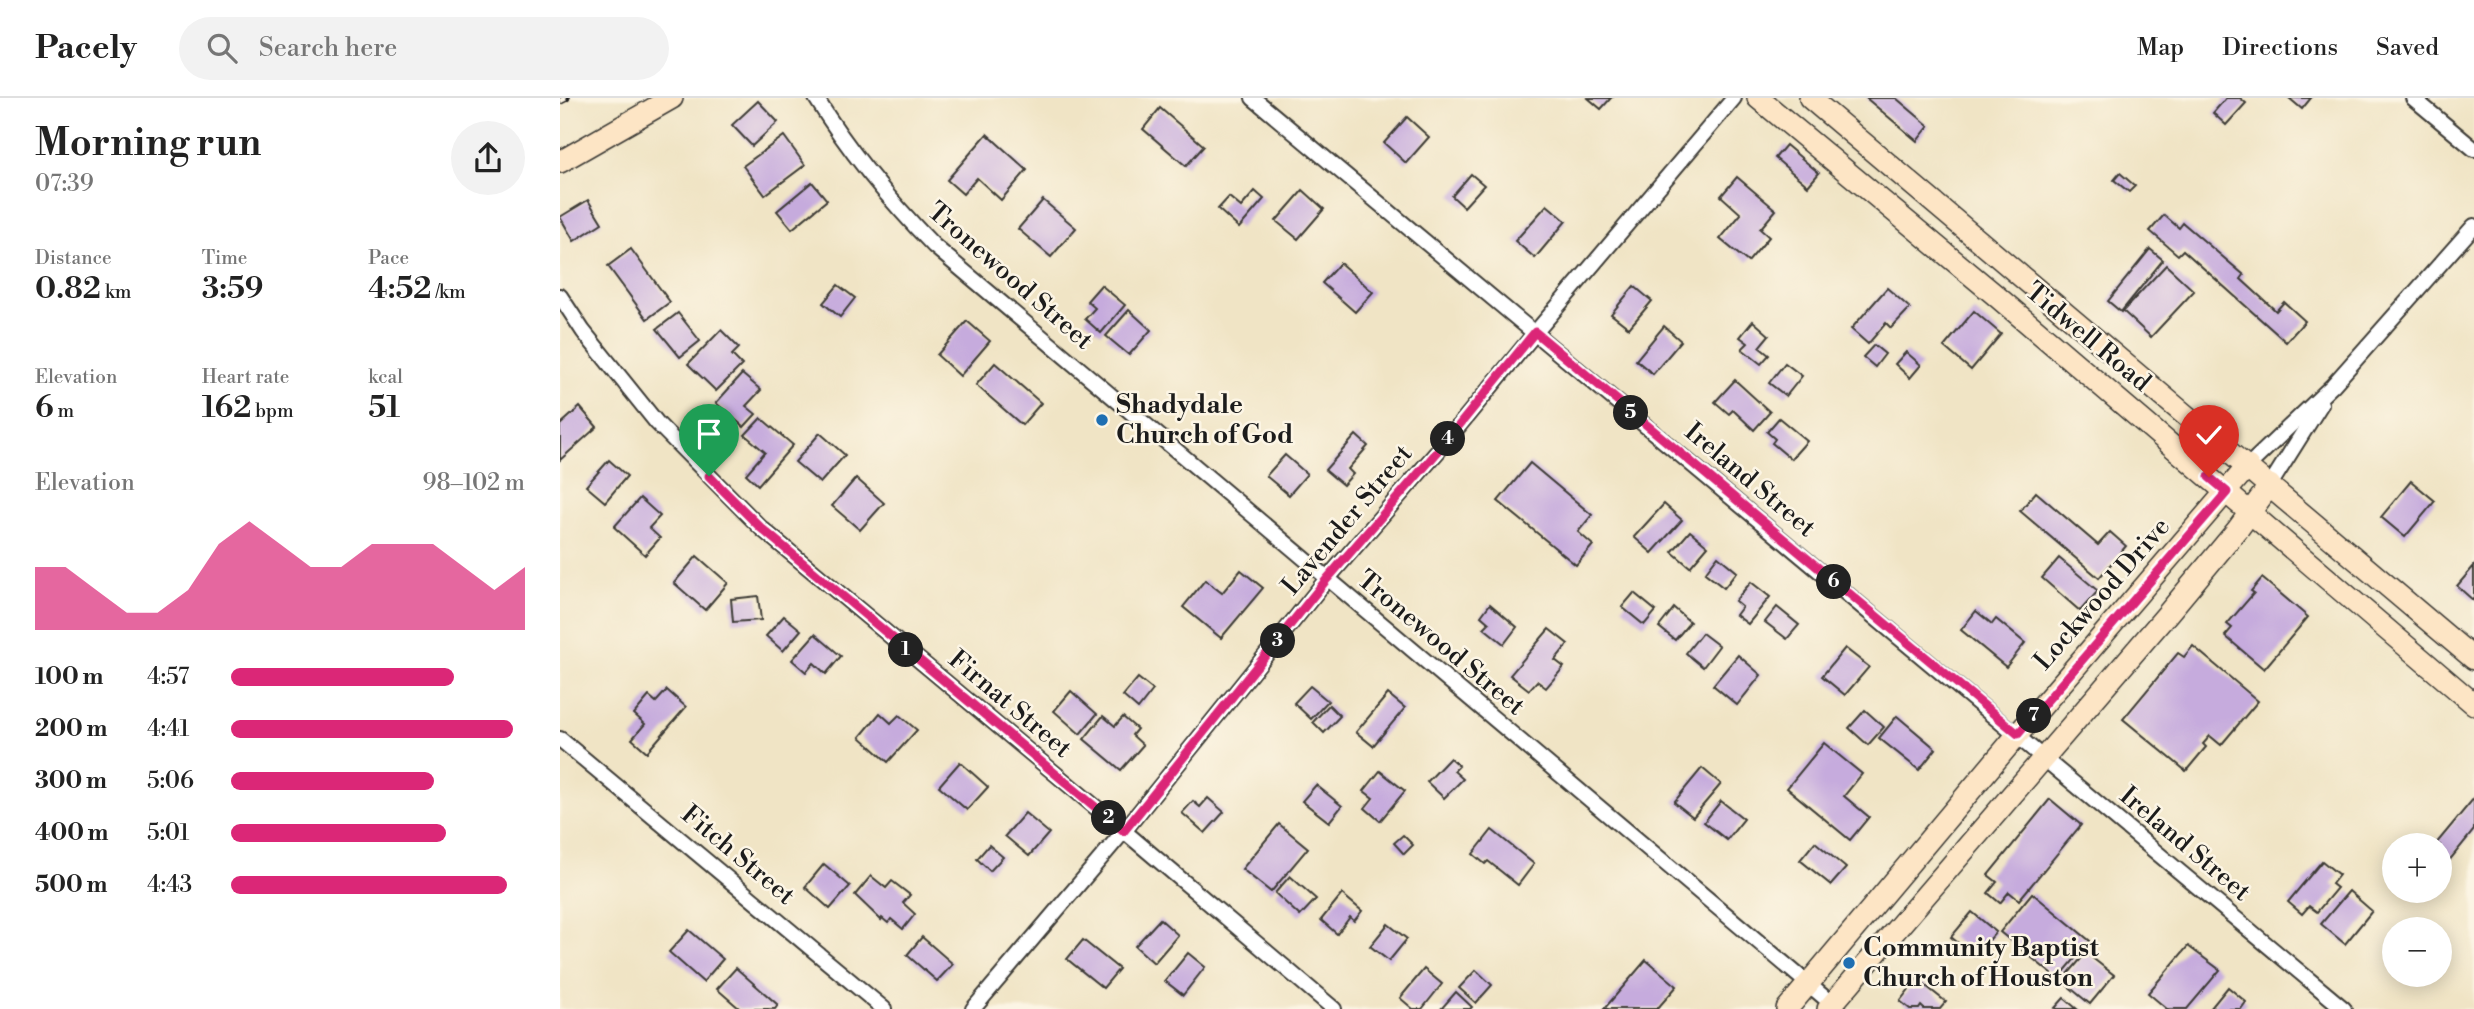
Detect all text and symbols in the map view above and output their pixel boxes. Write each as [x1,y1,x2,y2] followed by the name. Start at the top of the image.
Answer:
[179,17,669,80] search box
[35,28,137,69] text: Pacely
[203,29,241,67] icon: search
[259,32,397,64] text: Search here
[2137,33,2184,63] text: Map
[2222,33,2338,63] text: Directions
[2376,33,2439,63] text: Saved
[35,120,261,167] text: Morning run
[451,121,525,195] button: share
[35,170,94,198] text: 07:39
[921,195,1099,357] street label: Tronewood Street
[35,246,112,270] text: Distance
[202,246,247,270] text: Time
[368,246,409,270] text: Pace
[35,270,101,308] text: 0.82
[202,270,264,308] text: 3:59
[368,270,432,308] text: 4:52
[2019,275,2157,399] street label: Tidwell Road
[101,280,131,304] text: km
[432,280,466,304] text: /km
[35,365,117,389] text: Elevation
[202,365,289,389] text: Heart rate
[368,365,403,389] text: kcal
[35,389,54,427] text: 6
[202,389,251,427] text: 162
[368,389,400,427] text: 51
[1116,389,1293,451] place label: Shadydale Church of God
[1614,396,1648,430] pin: 5
[54,399,74,423] text: m
[251,399,294,423] text: bpm
[1625,400,1636,424] text: 5
[679,404,739,476] pin
[2179,405,2239,477] pin
[1094,412,1110,428] marker: Shadydale Church of God
[690,415,728,453] icon: arrive
[1678,416,1822,544] street label: Ireland Street
[2190,416,2228,454] icon: check
[1430,422,1466,456] pin: 4
[1441,426,1454,450] text: 4
[1275,438,1419,602] street label: Lavender Street
[35,469,135,497] text: Elevation
[423,469,525,497] text: 98–102 m
[2027,511,2177,677] street label: Lockwood Drive
[1351,564,1531,722] street label: Tronewood Street
[1816,564,1852,600] pin: 6
[1828,569,1839,593] text: 6
[1260,624,1296,658] pin: 3
[1272,628,1283,652] text: 3
[888,632,924,668] pin: 1
[901,637,910,661] text: 1
[942,643,1078,765] street label: Firnat Street
[35,663,103,691] text: 100 m
[147,663,189,691] text: 4:57
[2016,698,2052,734] pin: 7
[2028,703,2039,727] text: 7
[35,715,107,743] text: 200 m
[147,715,189,743] text: 4:41
[35,767,107,795] text: 300 m
[147,767,194,795] text: 5:06
[2113,780,2257,908] street label: Ireland Street
[675,798,801,912] street label: Fitch Street
[1092,800,1126,836] pin: 2
[1103,805,1114,829] text: 2
[35,819,108,847] text: 400 m
[147,819,189,847] text: 5:01
[2382,833,2452,987] map controls
[2382,833,2452,903] button: +
[35,871,107,899] text: 500 m
[147,871,192,899] text: 4:43
[2382,917,2452,987] button: −
[1863,932,2100,994] place label: Community Baptist Church of Houston
[1841,955,1857,971] marker: Community Baptist Church of Houston

